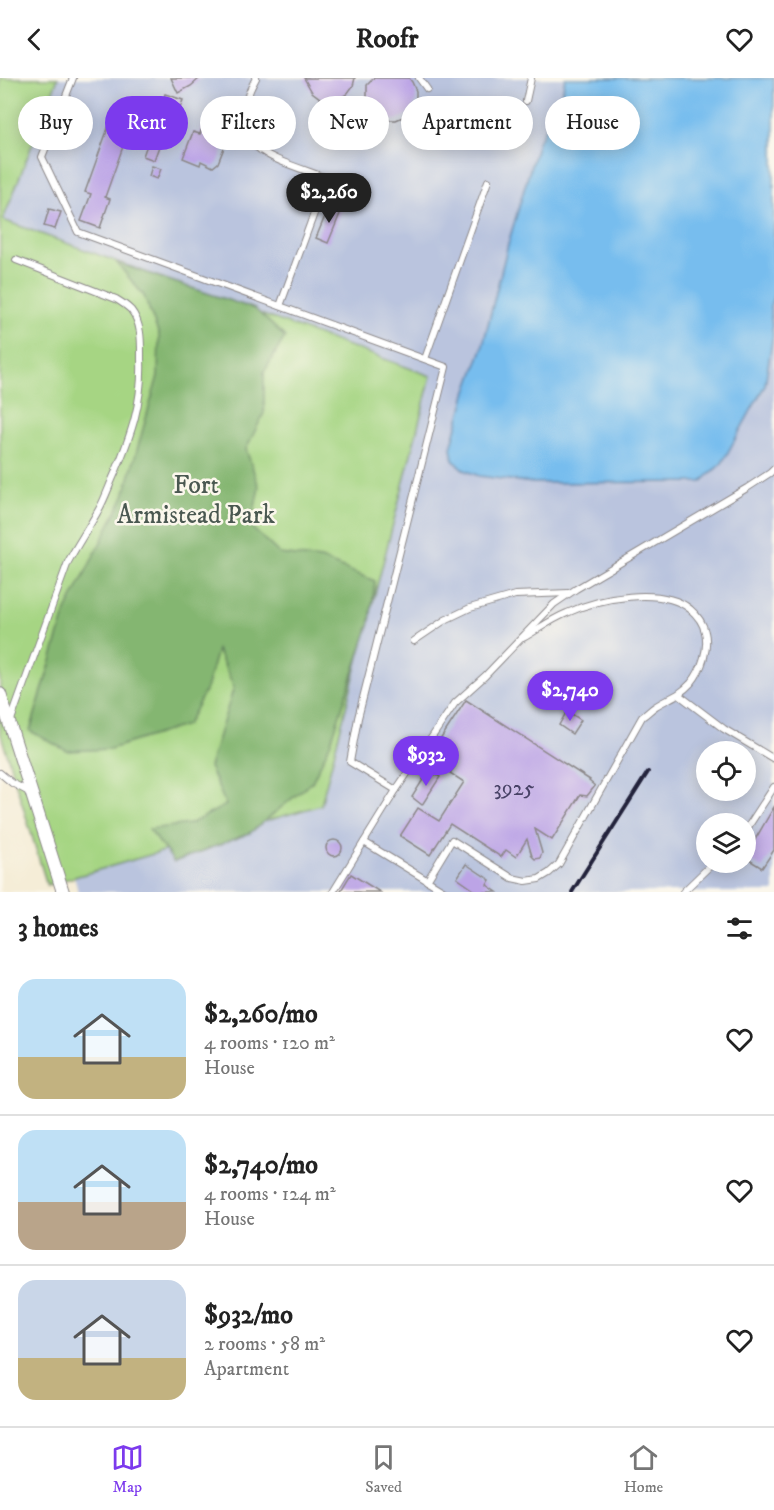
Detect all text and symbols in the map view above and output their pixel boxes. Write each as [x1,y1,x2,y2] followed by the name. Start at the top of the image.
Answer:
[356,22,418,56] text: Roofr
[18,23,51,56] icon: back
[723,23,756,56] icon: heart
[18,96,93,150] chip: Buy
[105,96,188,150] chip: Rent
[200,96,296,150] chip: Filters
[308,96,389,150] chip: New
[401,96,533,150] chip: Apartment
[545,96,640,150] chip: House
[280,173,378,224] pin: $2,260
[300,180,358,205] text: $2,260
[117,469,275,532] park label: Fort Armistead Park
[521,671,619,722] pin: $2,740
[541,678,599,703] text: $2,740
[390,736,462,787] pin: $932
[696,741,756,873] map controls
[696,741,756,801] button: locate
[407,743,445,768] text: $932
[494,775,534,802] house number: 3925
[696,813,756,873] button: layers
[18,912,98,945] text: 3 homes
[723,912,756,945] icon: filters
[204,998,318,1031] text: $2,260/mo
[66,1003,138,1075] icon: home
[723,1023,756,1056] icon: heart
[204,1031,335,1056] text: 4 rooms · 120 m²
[204,1056,255,1081] text: House
[204,1149,318,1182] text: $2,740/mo
[66,1154,138,1226] icon: home
[723,1174,756,1207] icon: heart
[204,1182,336,1207] text: 4 rooms · 124 m²
[204,1207,255,1232] text: House
[204,1299,293,1332] text: $932/mo
[66,1304,138,1376] icon: home
[723,1324,756,1357] icon: heart
[204,1332,325,1357] text: 2 rooms · 58 m²
[204,1357,289,1382] text: Apartment
[111,1441,144,1497] tab: Map
[365,1441,402,1497] tab: Saved
[624,1441,663,1497] tab: Home

